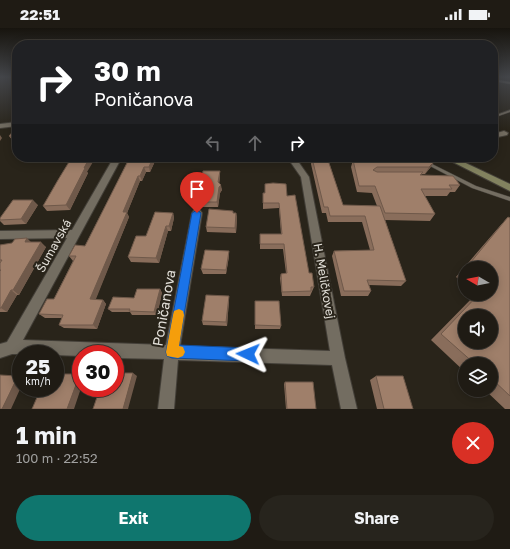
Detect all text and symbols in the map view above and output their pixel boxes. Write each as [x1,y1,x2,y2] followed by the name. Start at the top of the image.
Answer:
[20,5,60,23] text: 22:51
[94,54,161,87] text: 30 m
[28,56,80,108] icon: right
[94,88,194,110] text: Poničanova
[202,132,224,154] icon: left
[244,132,266,154] icon: ahead
[286,132,308,154] icon: right
[180,172,214,213] pin
[186,178,208,200] icon: arrive
[33,216,74,275] street label: Šumavská
[310,242,339,320] street label: H. Meličkovej
[458,261,498,301] north arrow
[458,261,498,397] map controls
[148,268,179,348] street label: Poničanova
[458,309,498,349] button: sound
[227,333,269,375] position arrow
[72,345,124,397] speed limit sign: 30
[26,354,50,378] text: 25
[458,357,498,397] button: layers
[25,375,51,387] text: km/h
[16,420,76,449] text: 1 min
[452,422,494,464] button: close
[16,450,98,466] text: 100 m · 22:52
[16,495,251,541] button: Exit
[259,495,494,541] button: Share

